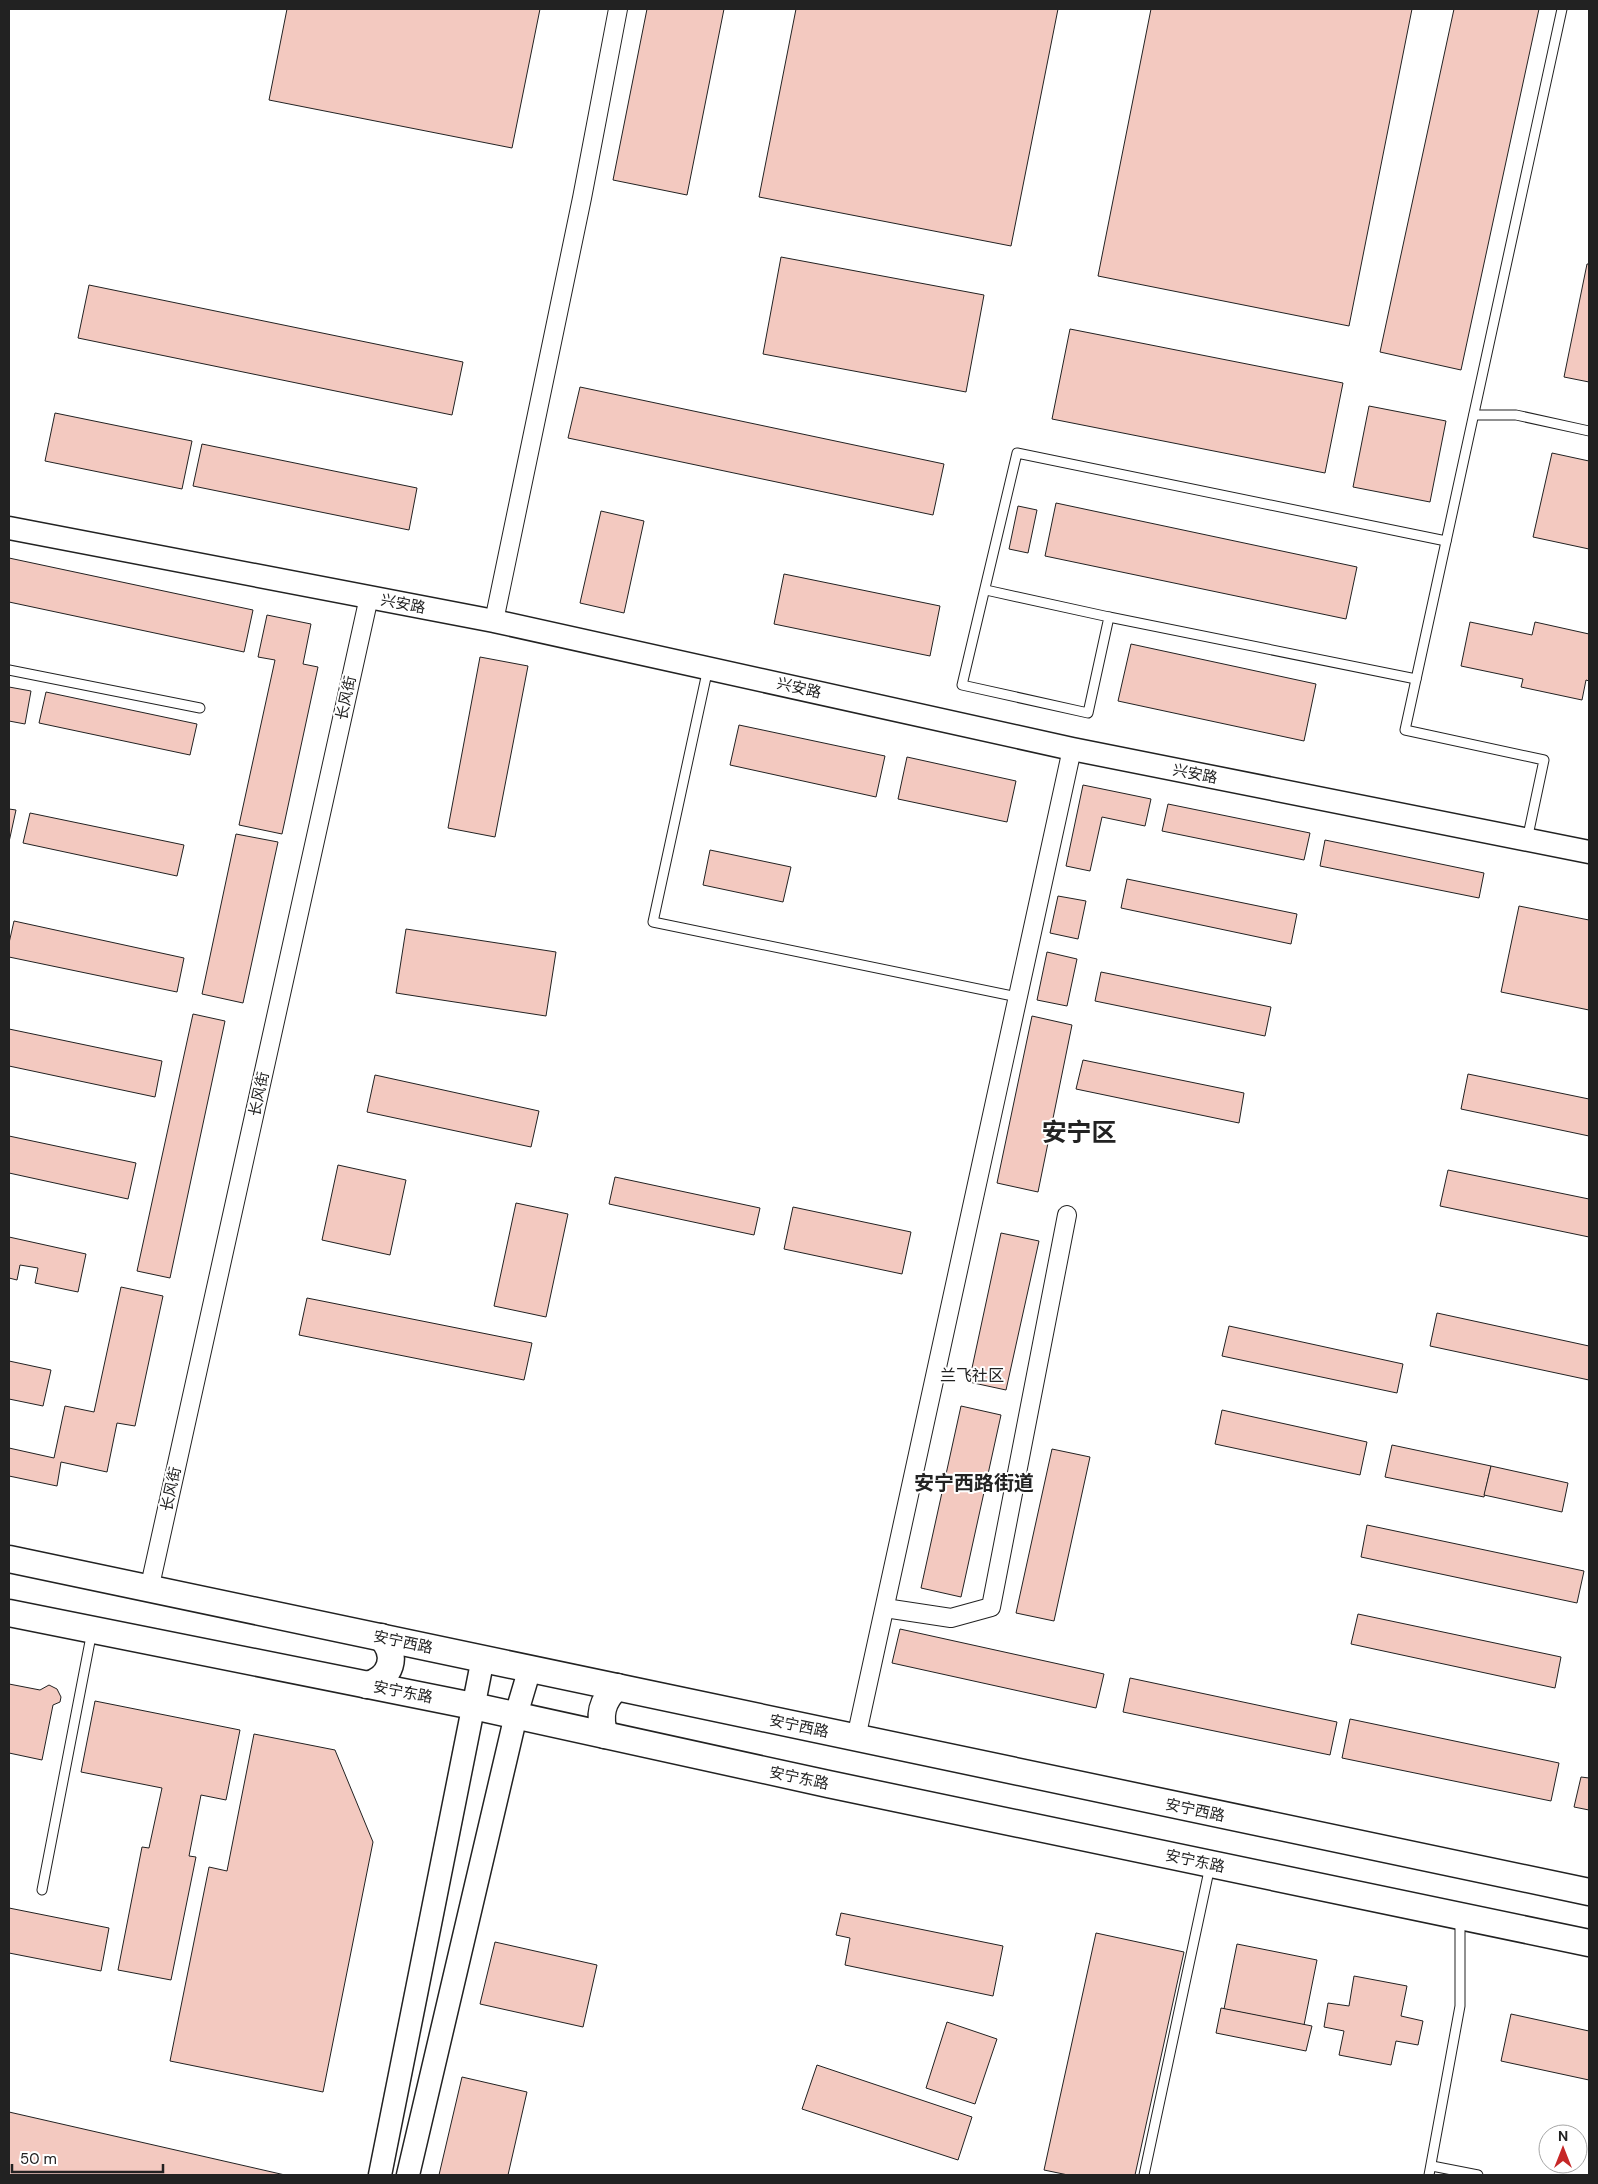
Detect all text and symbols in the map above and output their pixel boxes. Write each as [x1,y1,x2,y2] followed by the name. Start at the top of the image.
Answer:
[379,590,427,618] street label: 兴安路
[775,673,823,703] street label: 兴安路
[332,674,360,722] street label: 长风街
[1171,760,1219,788] street label: 兴安路
[245,1070,273,1118] street label: 长风街
[1041,1116,1117,1149] district label: 安宁区
[940,1365,1004,1386] district label: 兰飞社区
[157,1465,185,1513] street label: 长风街
[914,1470,1034,1496] district label: 安宁西路街道
[372,1626,434,1658] street label: 安宁西路
[372,1676,434,1708] street label: 安宁东路
[768,1710,830,1742] street label: 安宁西路
[768,1762,830,1794] street label: 安宁东路
[1164,1794,1226,1826] street label: 安宁西路
[1164,1845,1226,1877] street label: 安宁东路
[1538,2124,1588,2174] north arrow
[1558,2127,1568,2145] text: N
[12,2142,164,2174] scale bar
[20,2149,57,2169] text: 50 m

